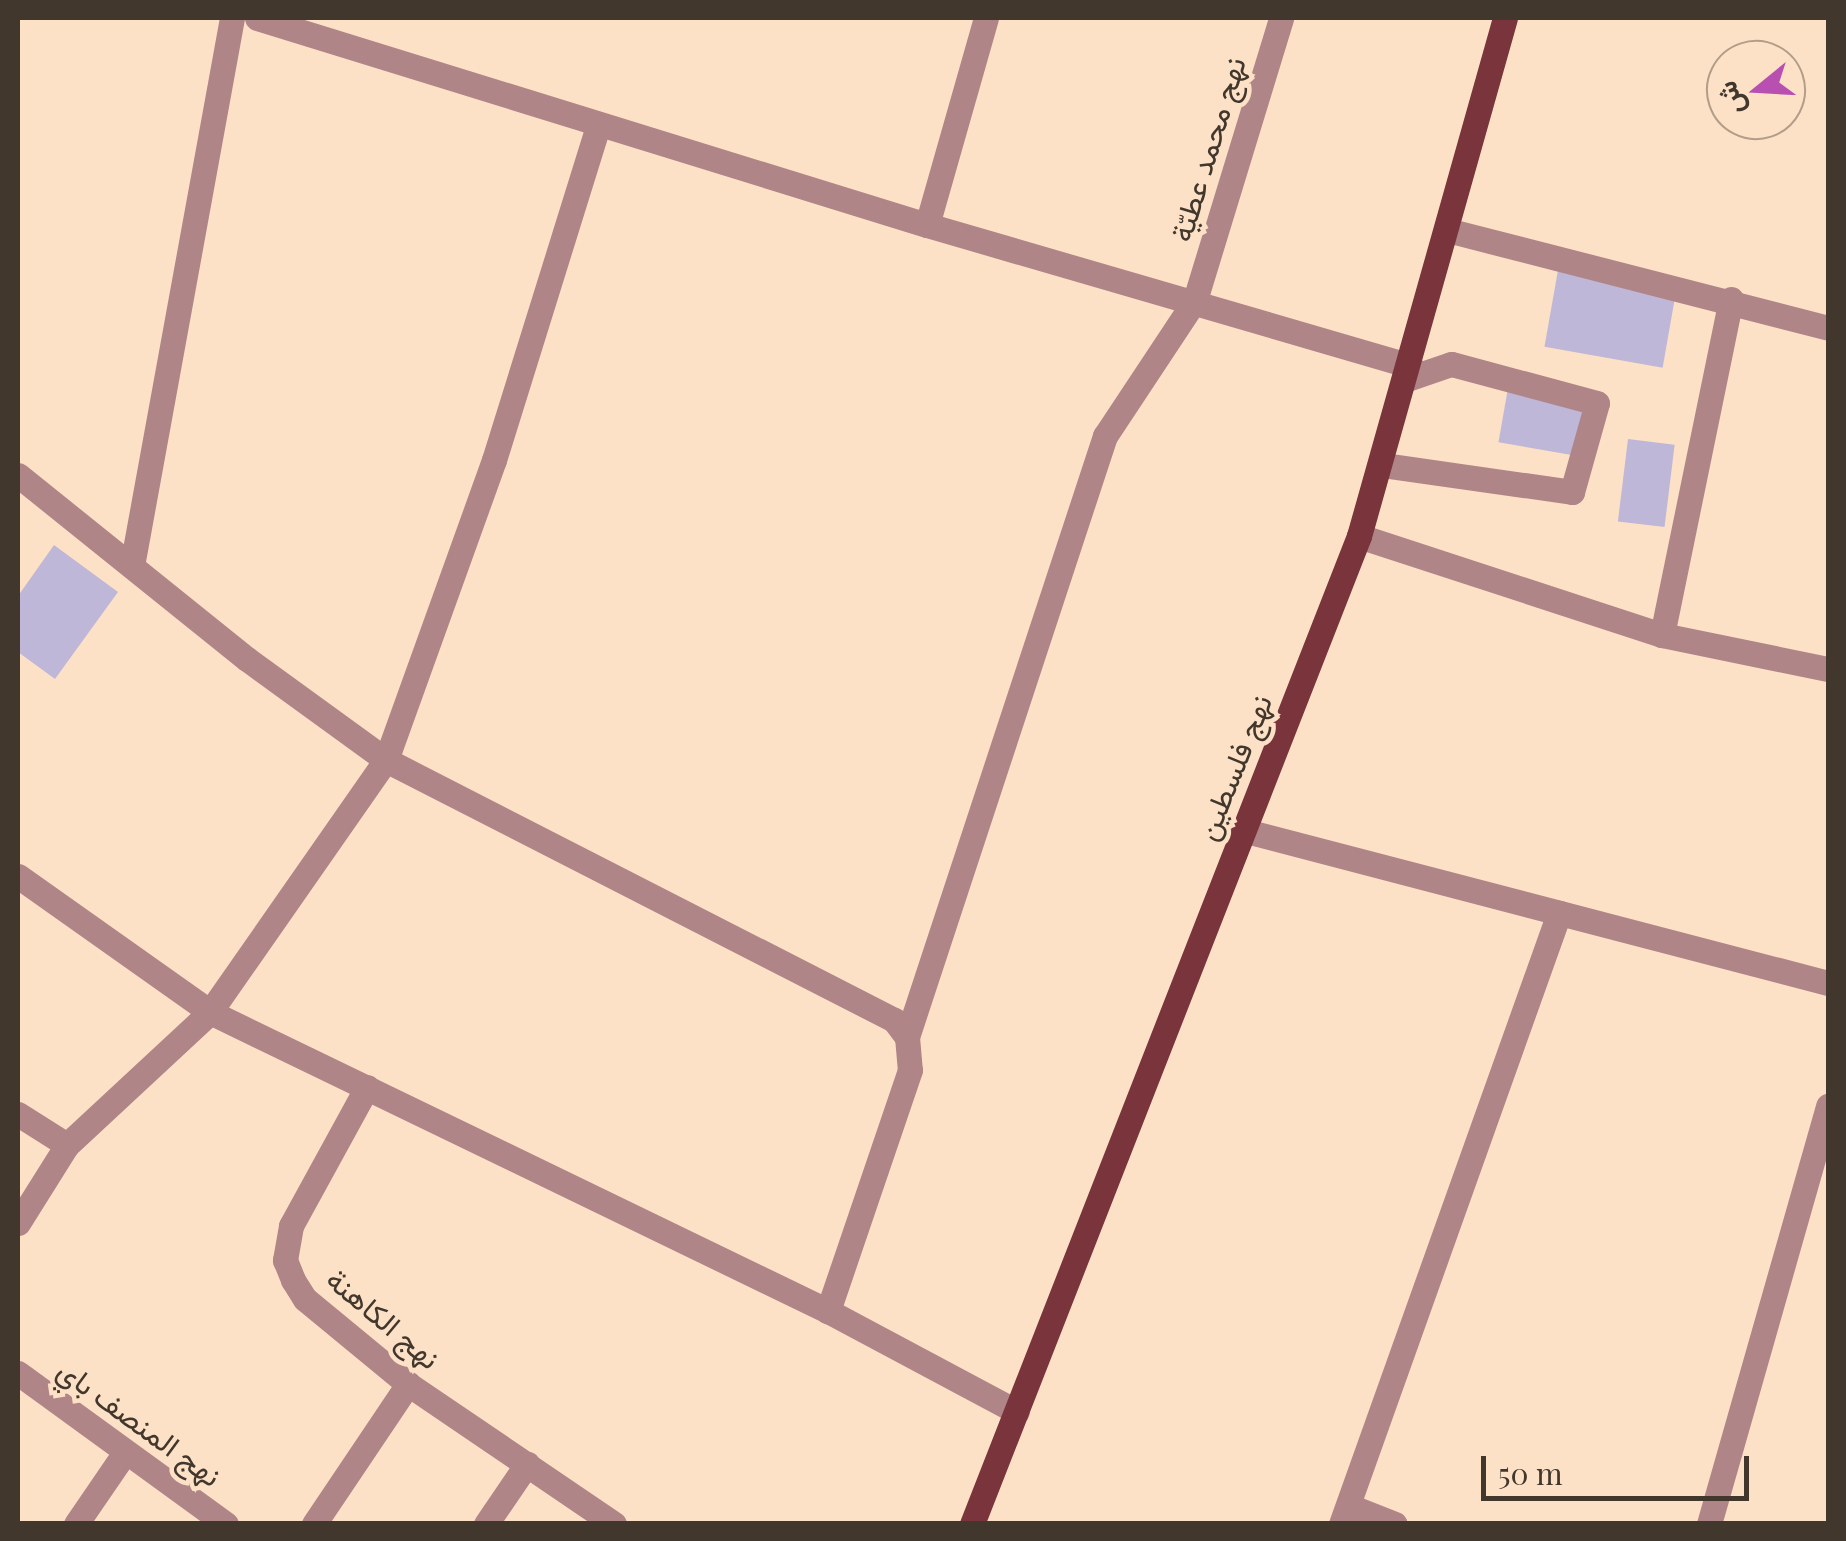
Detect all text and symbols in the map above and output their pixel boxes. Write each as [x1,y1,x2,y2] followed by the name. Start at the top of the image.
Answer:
[1706,40,1806,140] north arrow
[1162,52,1252,246] street label: نهج محمد عطيّة
[1706,77,1752,121] text: ش
[1187,689,1279,845] street label: نهج فلسطين
[320,1260,448,1376] street label: نهج الكاهنة
[51,1351,229,1493] street label: نهج المنصف باي
[1486,1436,1754,1498] scale bar
[1498,1453,1563,1493] text: 50 m

